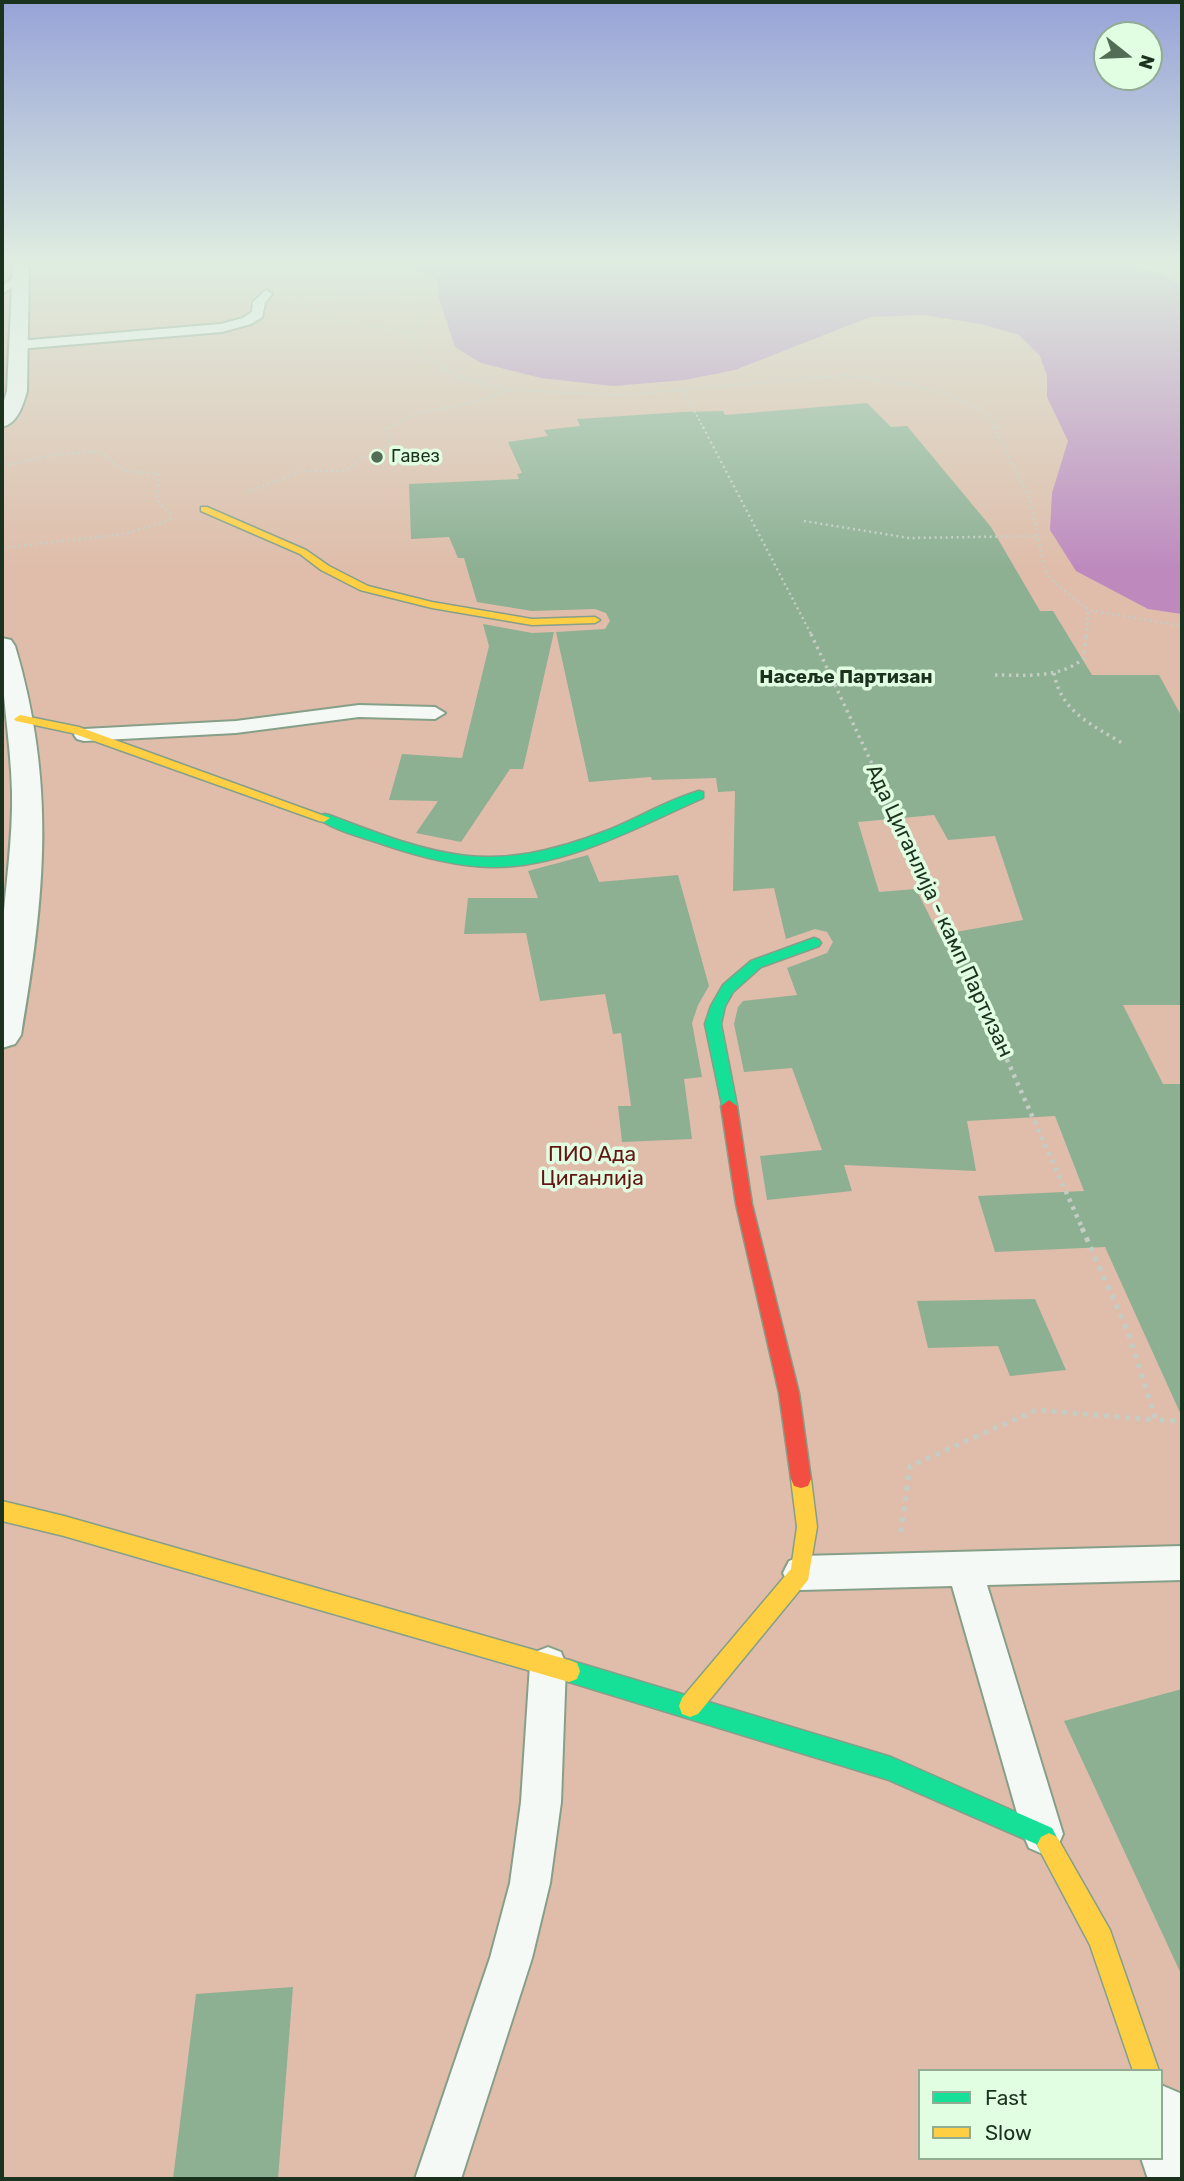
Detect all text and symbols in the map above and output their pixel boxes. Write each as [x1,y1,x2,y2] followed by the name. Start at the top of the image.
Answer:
[1093,21,1163,91] north arrow
[1133,52,1160,72] text: N
[391,446,440,468] place label: Гавез
[369,449,385,465] marker: Гавез
[759,667,933,689] district label: Насеље Партизан
[860,761,1018,1061] street label: Ада Циганлија - камп Партизан
[540,1142,644,1192] park label: ПИО Ада Циганлија
[918,2069,1163,2160] legend
[985,2085,1027,2110] text: Fast
[985,2120,1032,2145] text: Slow

